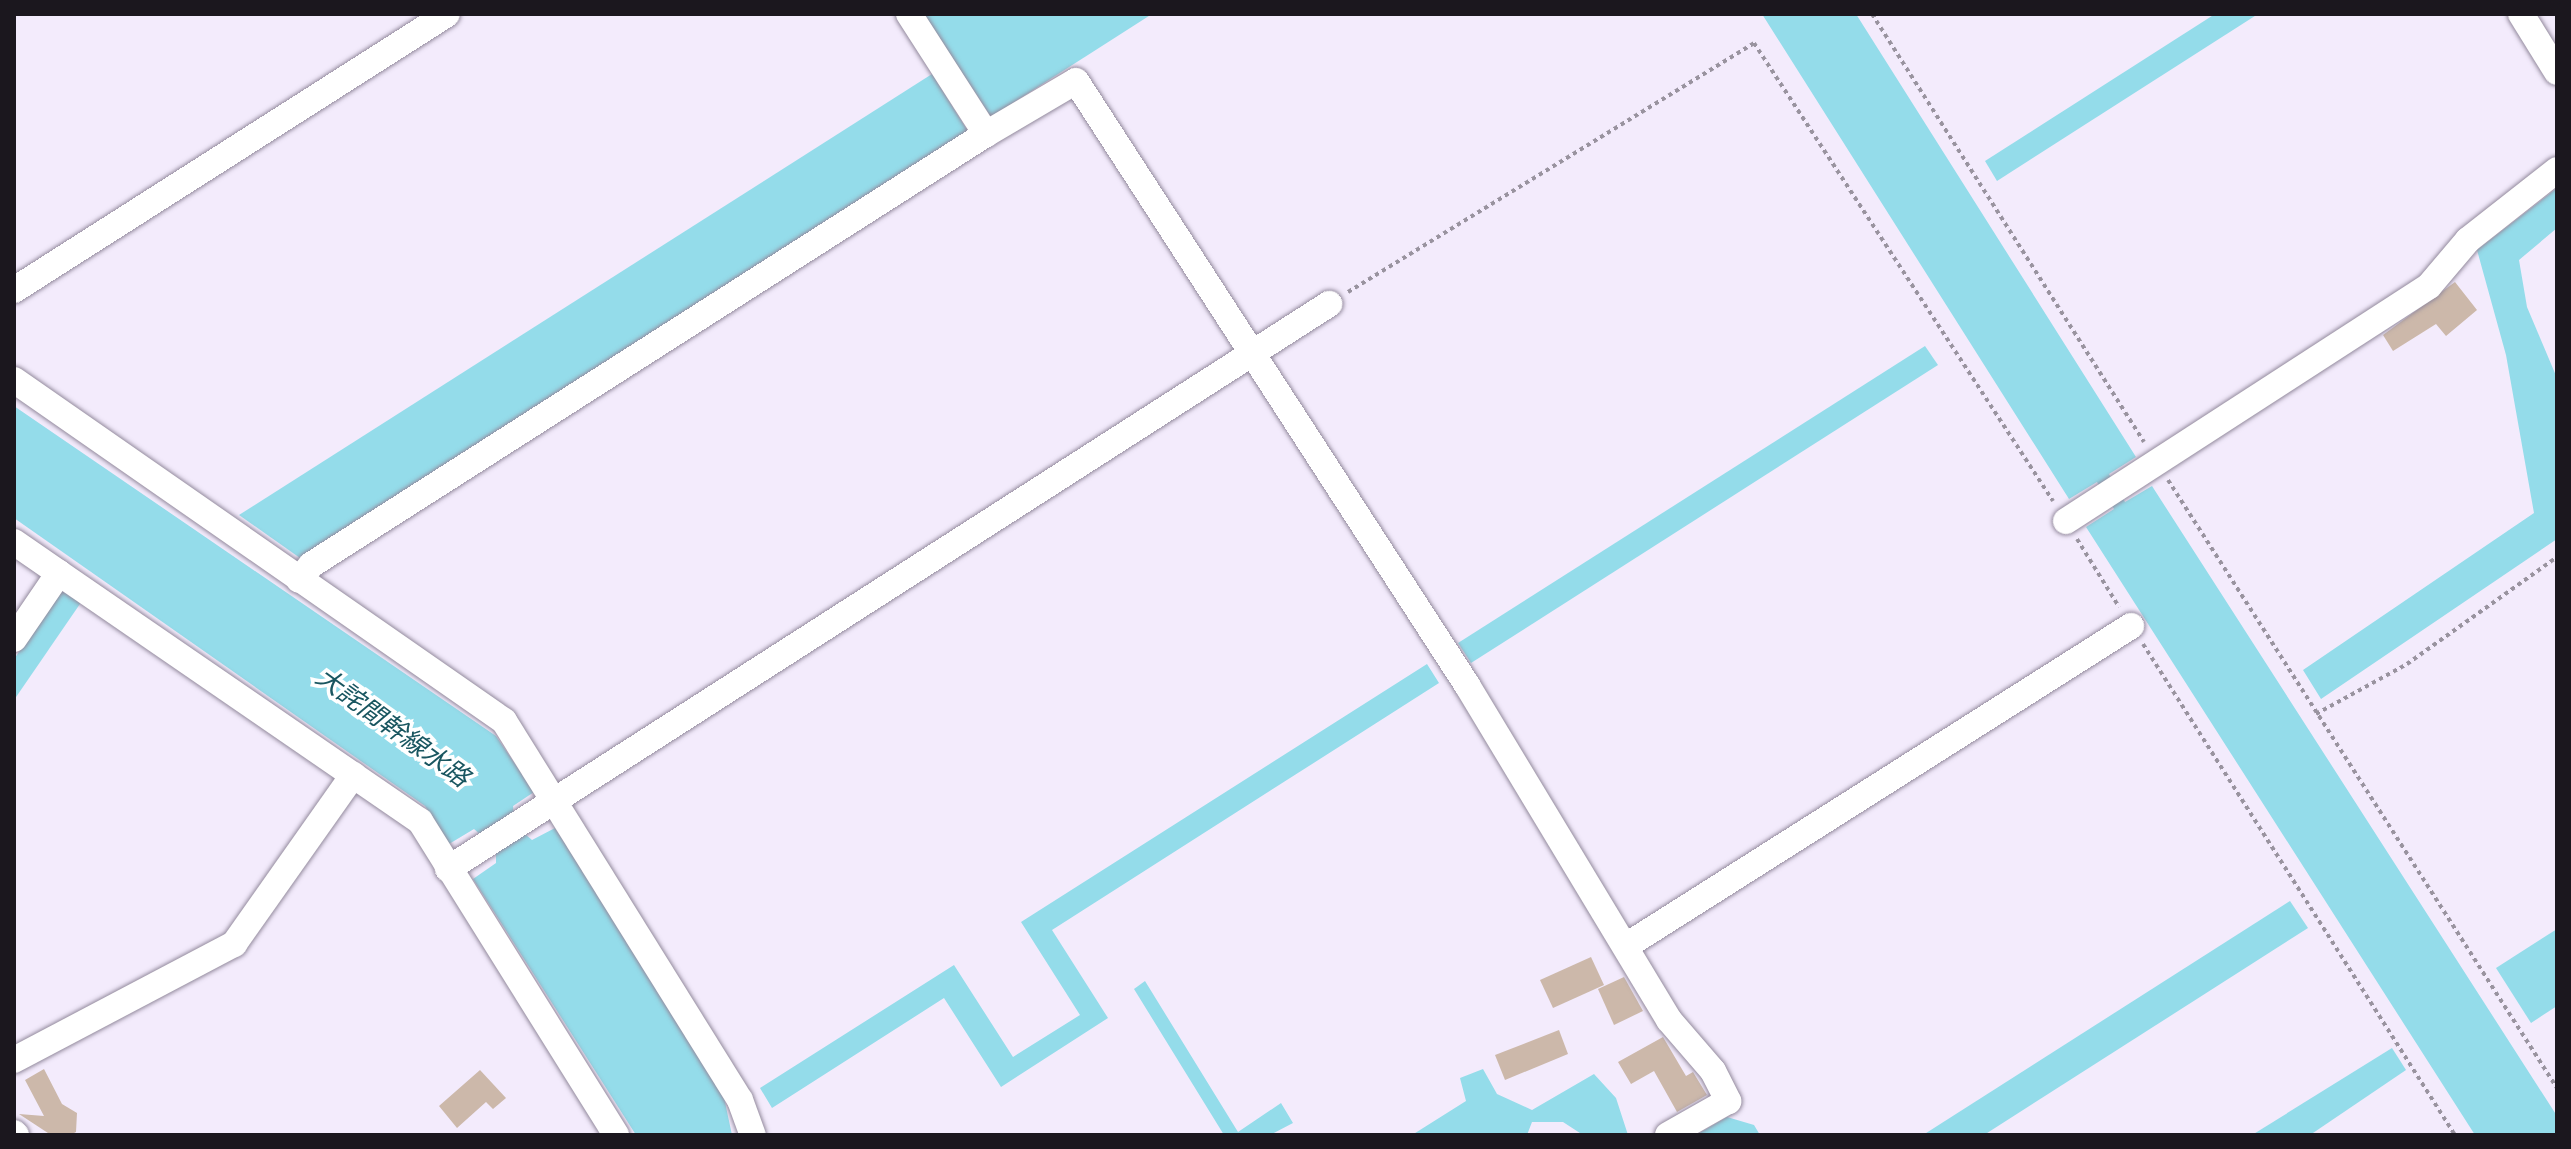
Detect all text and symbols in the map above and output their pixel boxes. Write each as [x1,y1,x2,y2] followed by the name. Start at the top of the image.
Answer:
[310,661,476,793] water label: 大詫間幹線水路

